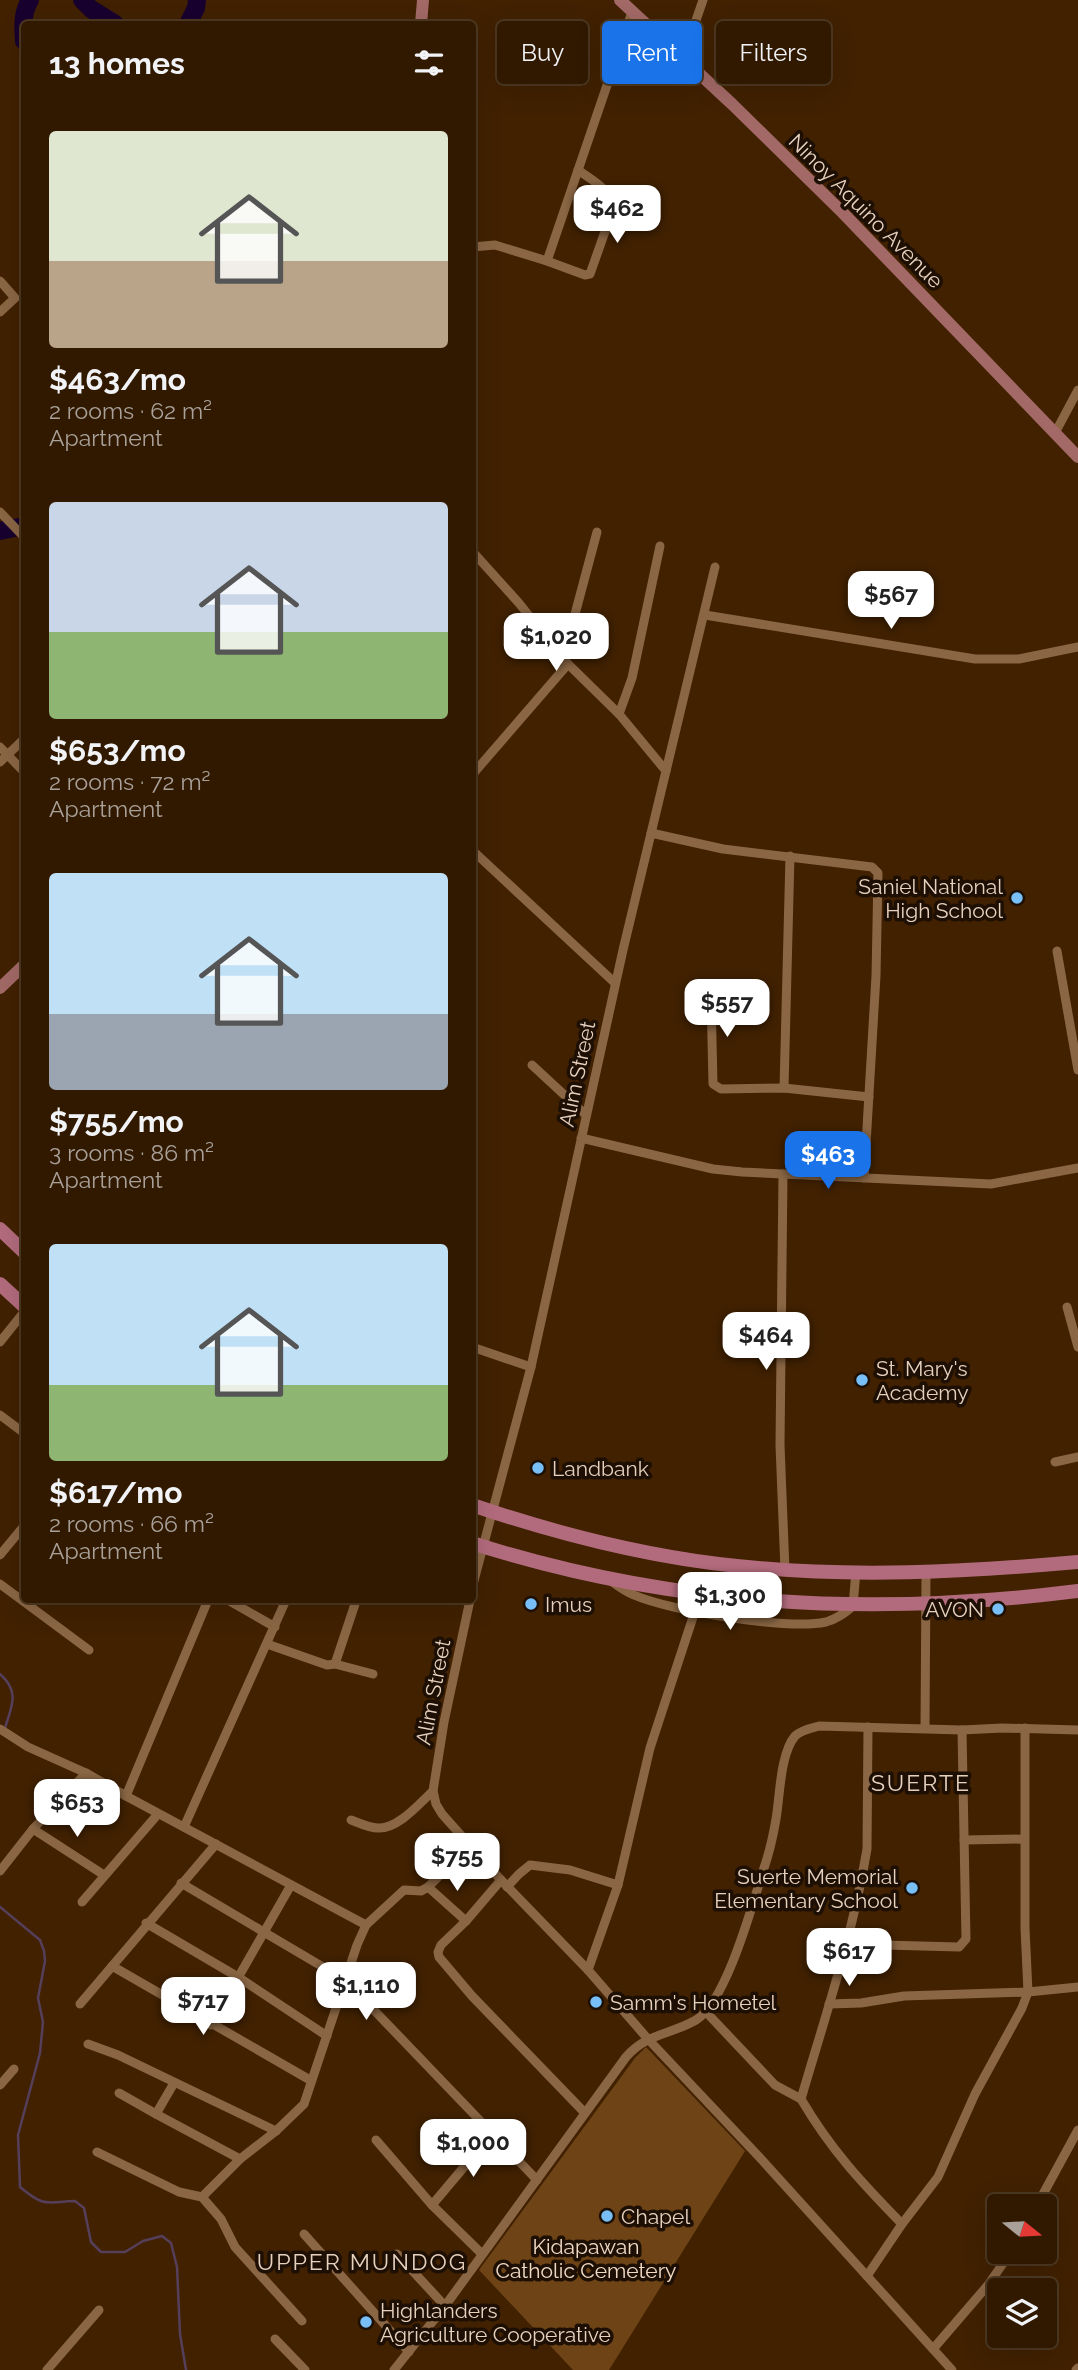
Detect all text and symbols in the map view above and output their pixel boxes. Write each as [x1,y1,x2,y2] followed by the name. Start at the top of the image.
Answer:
[497,21,588,84] chip: Buy
[602,21,702,84] chip: Rent
[716,21,831,84] chip: Filters
[410,44,448,82] icon: filters
[49,46,185,81] text: 13 homes
[784,129,948,293] street label: Ninoy Aquino Avenue
[186,176,312,302] icon: home
[576,186,658,245] pin: $462
[590,194,644,221] text: $462
[49,362,186,397] text: $463/mo
[49,397,212,424] text: 2 rooms · 62 m²
[49,424,163,451] text: Apartment
[186,547,312,673] icon: home
[850,572,932,631] pin: $567
[864,580,918,607] text: $567
[499,614,613,673] pin: $1,020
[520,622,592,649] text: $1,020
[49,733,186,768] text: $653/mo
[49,768,210,795] text: 2 rooms · 72 m²
[49,795,163,822] text: Apartment
[858,874,1003,923] place label: Saniel National High School
[1009,890,1025,906] marker: Saniel National High School
[186,918,312,1044] icon: home
[686,979,768,1039] pin: $557
[701,988,753,1015] text: $557
[554,1019,600,1129] street label: Alim Street
[49,1104,184,1139] text: $755/mo
[787,1132,869,1191] pin: $463
[49,1139,214,1166] text: 3 rooms · 86 m²
[801,1140,855,1167] text: $463
[49,1166,163,1193] text: Apartment
[186,1289,312,1415] icon: home
[725,1312,807,1372] pin: $464
[739,1321,793,1348] text: $464
[876,1356,969,1405] place label: St. Mary's Academy
[854,1372,870,1388] marker: St. Mary's Academy
[552,1456,649,1481] place label: Landbank
[530,1460,546,1476] marker: Landbank
[49,1475,182,1510] text: $617/mo
[49,1510,214,1537] text: 2 rooms · 66 m²
[49,1537,163,1564] text: Apartment
[673,1572,787,1632] pin: $1,300
[694,1581,766,1608] text: $1,300
[545,1592,592,1617] place label: Imus
[523,1596,539,1612] marker: Imus
[925,1597,984,1622] place label: AVON
[990,1601,1006,1617] marker: AVON
[410,1637,456,1747] street label: Alim Street
[871,1769,971,1796] district label: SUERTE
[36,1780,118,1839] pin: $653
[50,1788,104,1815] text: $653
[416,1834,498,1893] pin: $755
[431,1842,483,1869] text: $755
[714,1864,898,1913] place label: Suerte Memorial Elementary School
[904,1880,920,1896] marker: Suerte Memorial Elementary School
[808,1928,890,1988] pin: $617
[823,1937,875,1964] text: $617
[309,1962,423,2022] pin: $1,110
[332,1971,400,1998] text: $1,110
[162,1978,244,2037] pin: $717
[177,1986,229,2013] text: $717
[610,1990,777,2015] place label: Samm's Hometel
[588,1994,604,2010] marker: Samm's Hometel
[416,2120,530,2179] pin: $1,000
[436,2128,510,2155] text: $1,000
[987,2194,1057,2264] north arrow
[987,2194,1057,2348] map controls
[621,2204,690,2229] place label: Chapel
[599,2208,615,2224] marker: Chapel
[496,2234,676,2283] park label: Kidapawan Catholic Cemetery
[257,2248,467,2275] district label: UPPER MUNDOG
[987,2278,1057,2348] button: layers
[380,2298,611,2347] place label: Highlanders Agriculture Cooperative
[358,2314,374,2330] marker: Highlanders Agriculture Cooperative

